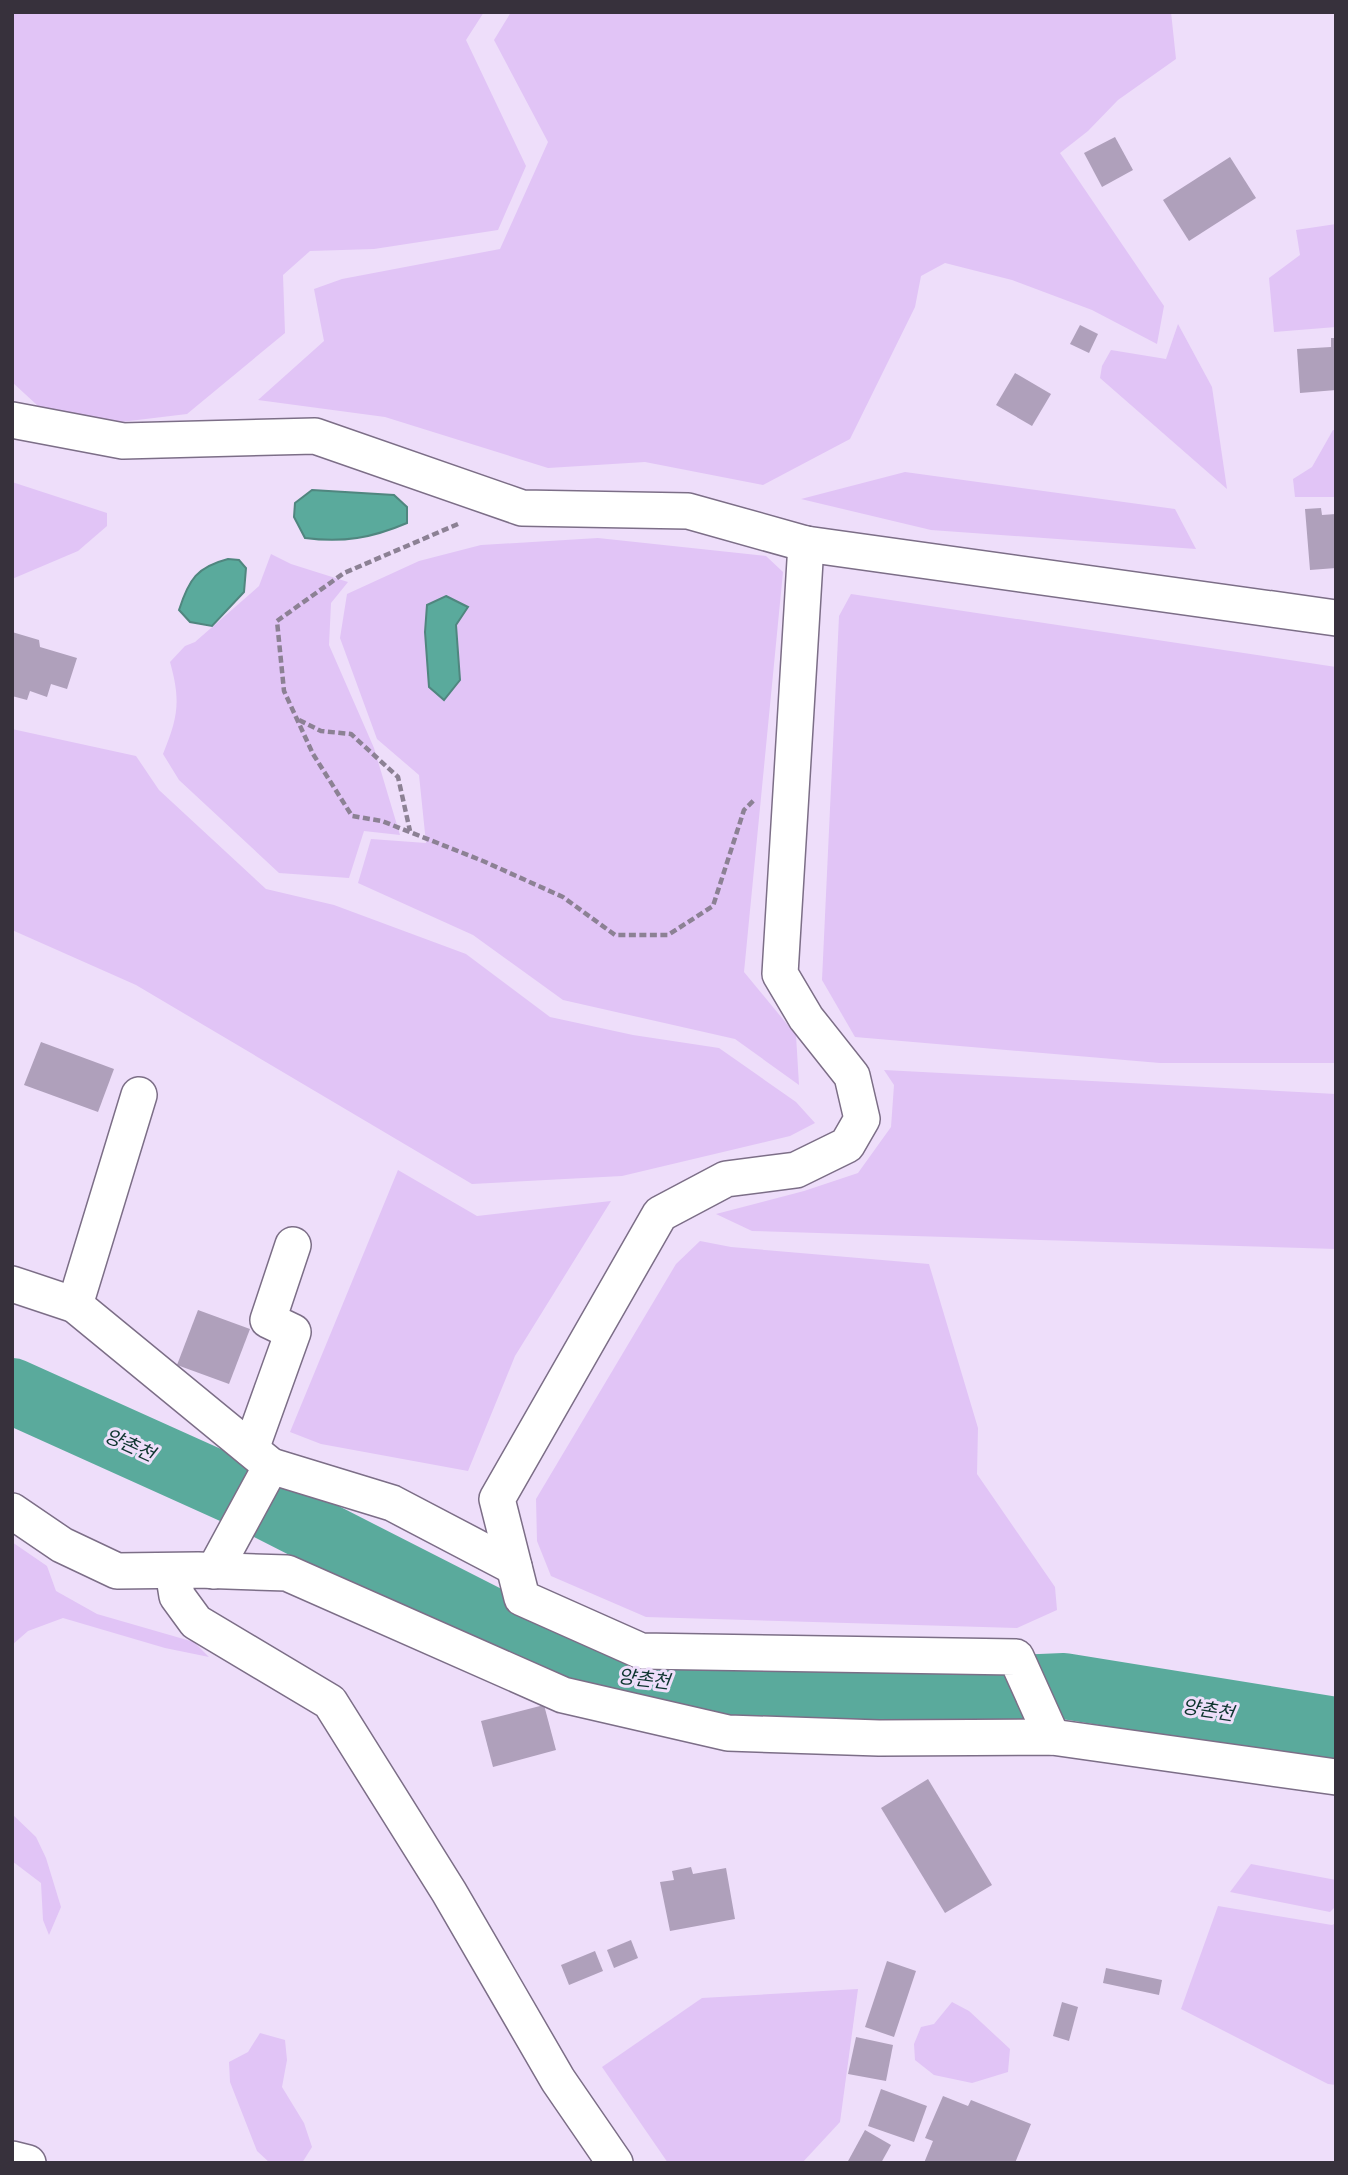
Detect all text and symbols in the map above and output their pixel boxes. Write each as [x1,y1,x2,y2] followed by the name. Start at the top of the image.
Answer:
[101,1423,160,1466] water label: 양촌천
[617,1663,673,1693] water label: 양촌천
[1180,1694,1237,1725] water label: 양촌천

